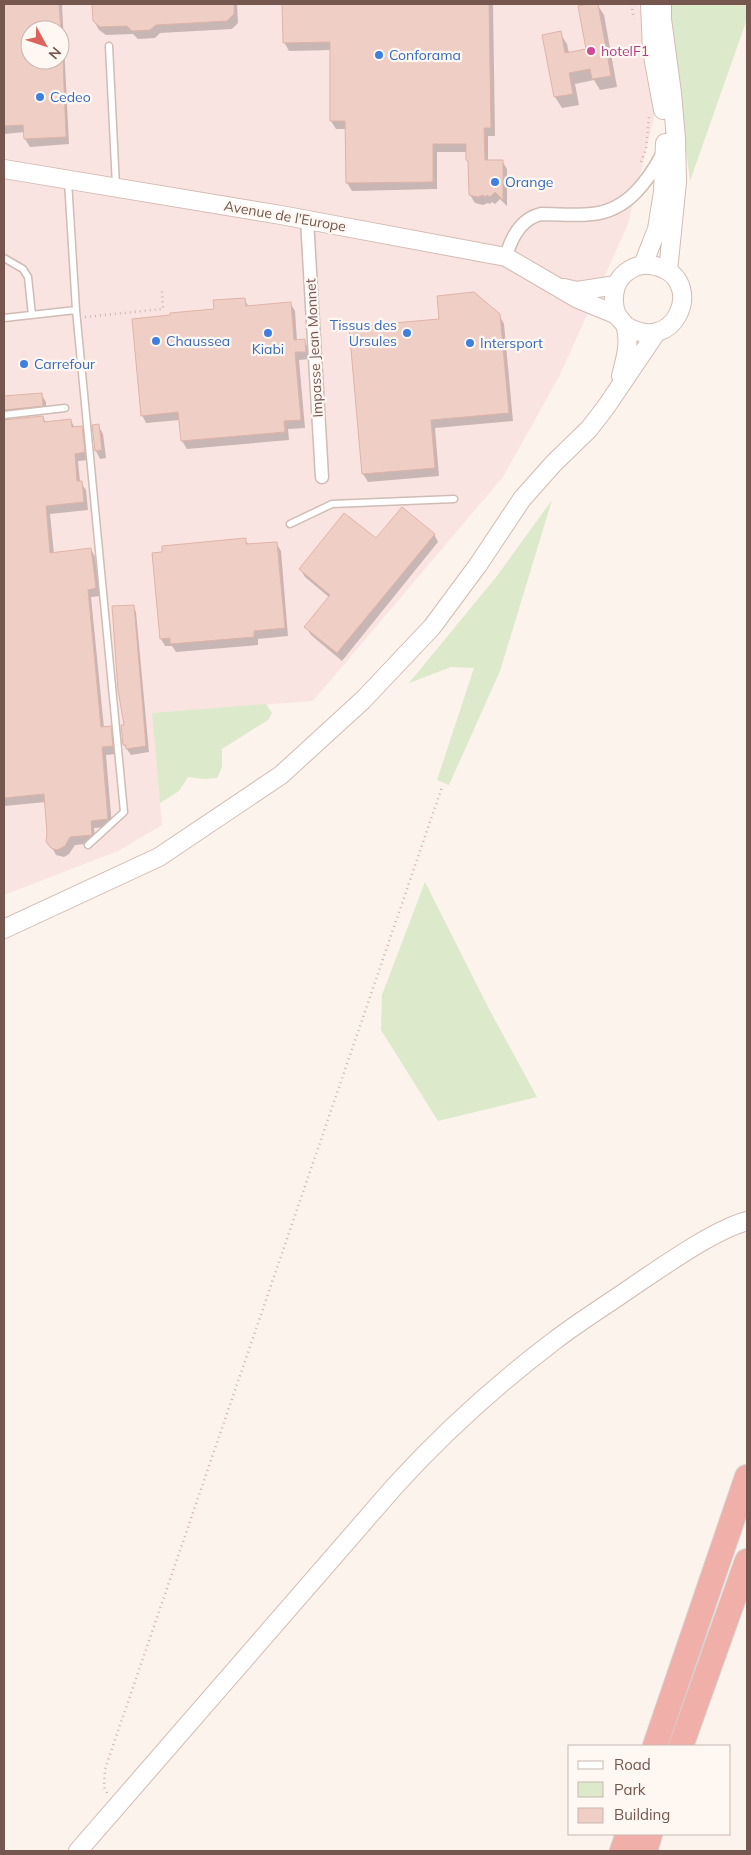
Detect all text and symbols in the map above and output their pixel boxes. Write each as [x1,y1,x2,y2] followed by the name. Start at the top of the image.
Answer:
[20,20,70,70] north arrow
[601,42,649,60] place label: hotelF1
[45,44,65,63] text: N
[585,45,597,57] marker: hotelF1
[389,46,461,64] place label: Conforama
[373,49,385,61] marker: Conforama
[50,88,91,106] place label: Cedeo
[34,91,46,103] marker: Cedeo
[505,173,553,191] place label: Orange
[489,176,501,188] marker: Orange
[222,196,348,236] street label: Avenue de l'Europe
[301,278,327,418] street label: Impasse Jean Monnet
[330,316,397,350] place label: Tissus des Ursules
[262,327,274,339] marker: Kiabi
[401,327,413,339] marker: Tissus des Ursules
[166,332,230,350] place label: Chaussea
[480,334,543,352] place label: Intersport
[150,335,162,347] marker: Chaussea
[464,337,476,349] marker: Intersport
[252,340,284,358] place label: Kiabi
[34,355,96,373] place label: Carrefour
[18,358,30,370] marker: Carrefour
[568,1745,731,1835] legend
[614,1755,651,1774] text: Road
[614,1780,646,1799] text: Park
[614,1805,670,1824] text: Building

